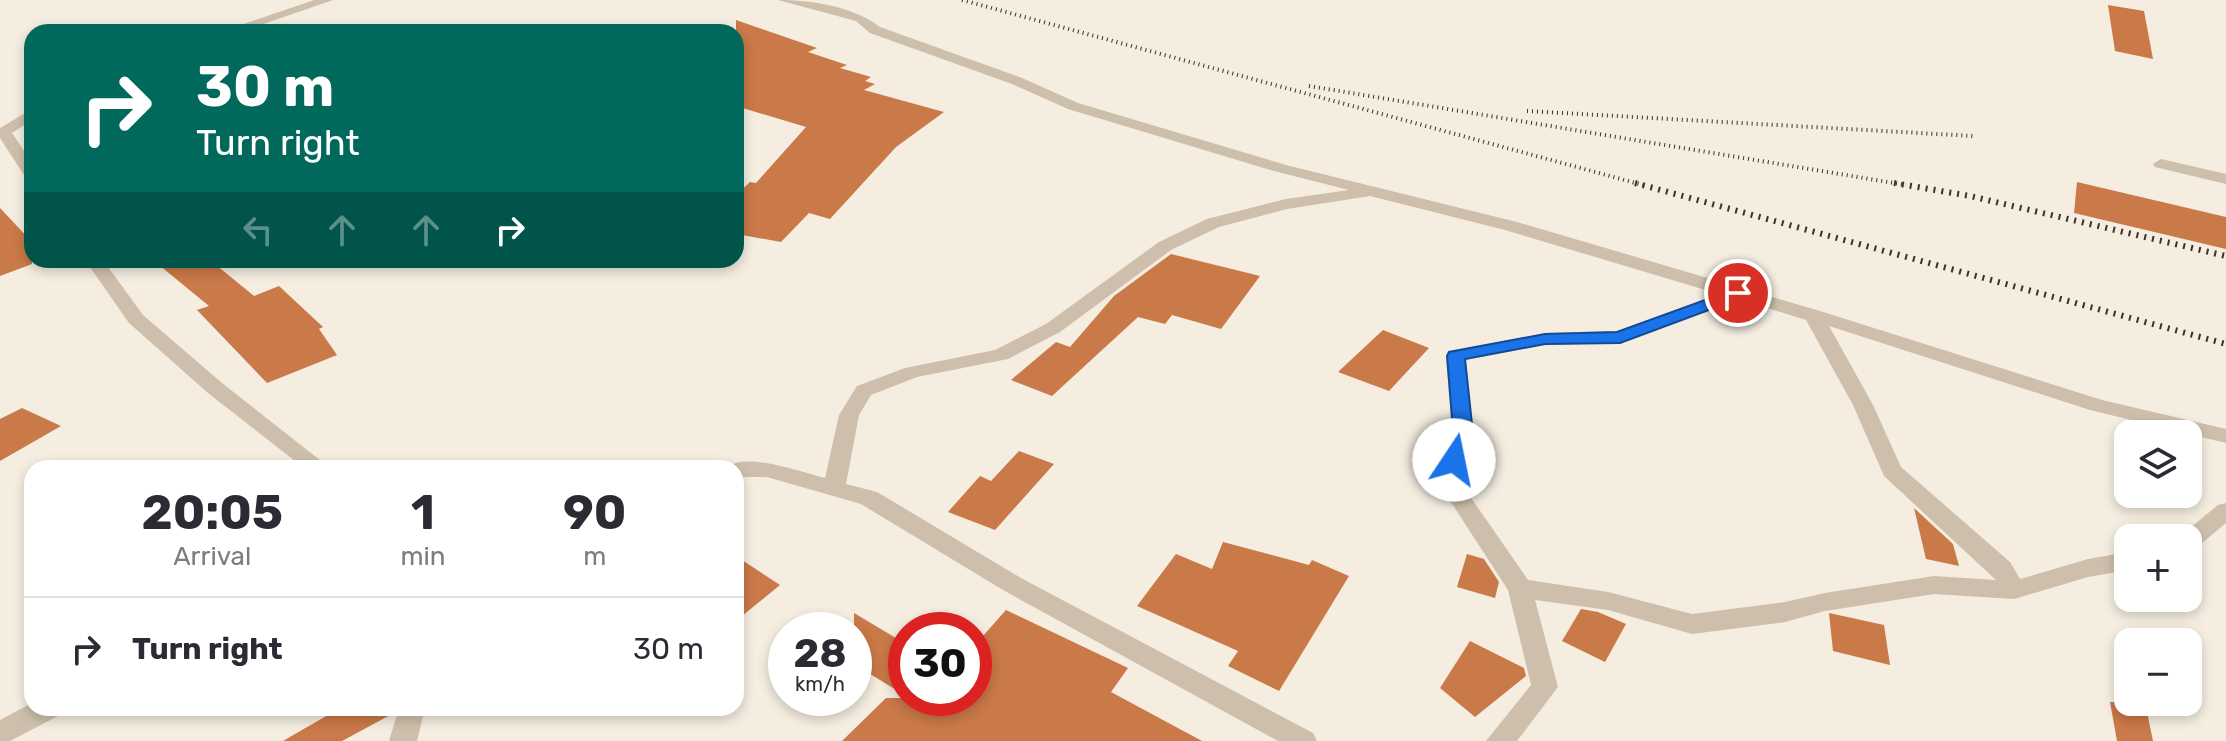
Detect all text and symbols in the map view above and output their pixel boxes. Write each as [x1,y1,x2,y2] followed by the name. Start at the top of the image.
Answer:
[196,54,334,120] text: 30 m
[64,56,168,160] icon: right
[196,121,360,164] text: Turn right
[236,208,280,252] icon: left
[320,208,364,252] icon: ahead
[404,208,448,252] icon: ahead
[488,208,532,252] icon: right
[1704,259,1772,327] pin
[1716,271,1760,315] icon: arrive
[1412,418,1496,502] position arrow
[2114,420,2202,716] map controls
[2114,420,2202,508] button: layers
[141,484,283,541] text: 20:05
[411,484,435,541] text: 1
[563,484,627,541] text: 90
[2114,524,2202,612] button: +
[173,541,251,572] text: Arrival
[400,541,446,572] text: min
[583,541,606,572] text: m
[888,612,992,716] speed limit sign: 30
[64,627,108,671] icon: right
[2114,628,2202,716] button: −
[793,630,847,677] text: 28
[132,631,283,667] text: Turn right
[633,631,704,667] text: 30 m
[795,672,845,696] text: km/h

